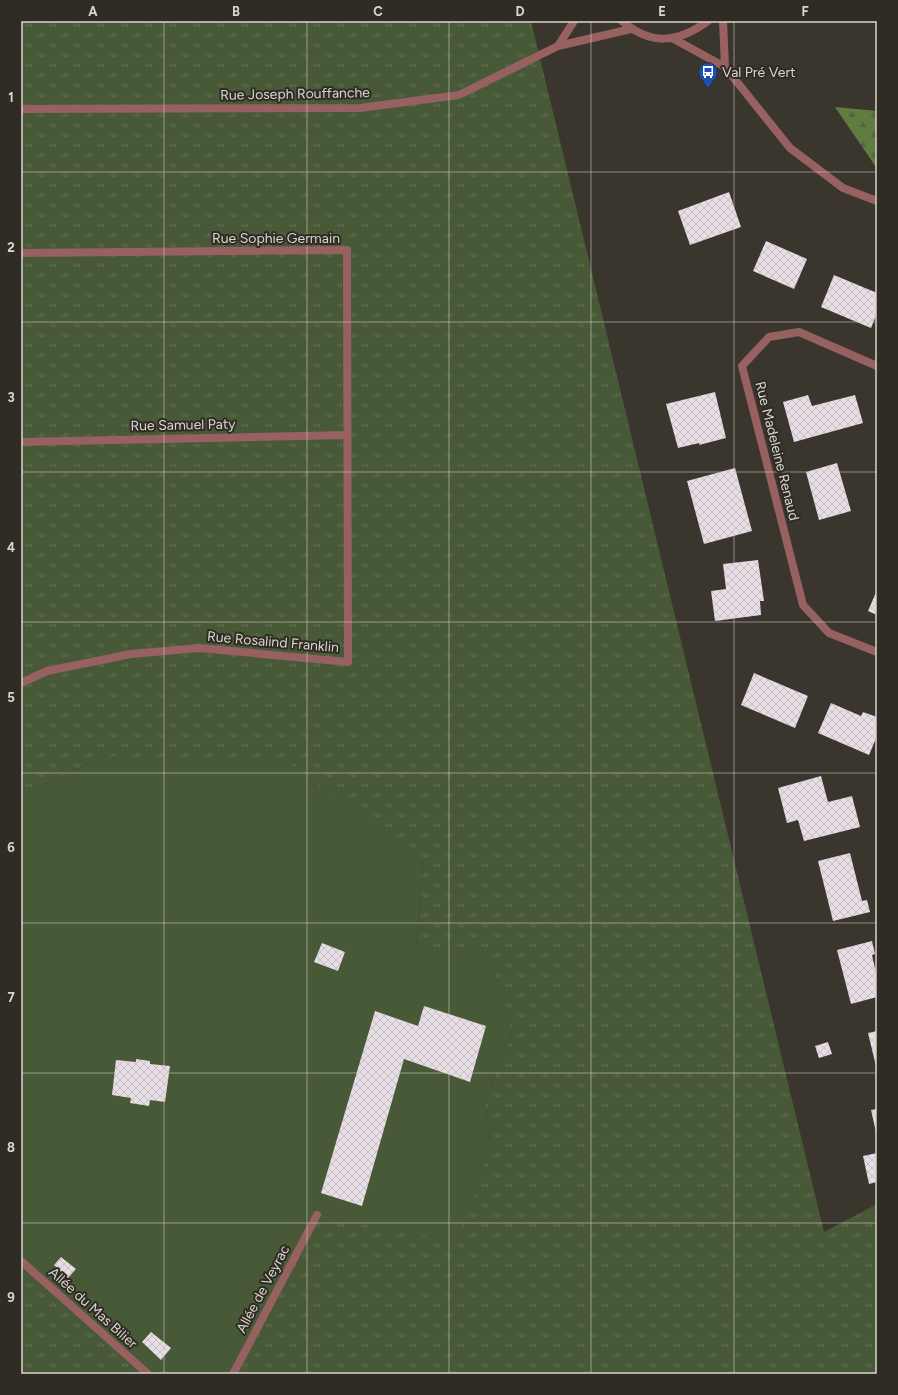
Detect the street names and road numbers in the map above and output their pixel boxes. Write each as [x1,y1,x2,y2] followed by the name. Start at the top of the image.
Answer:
[220,84,370,104] street label: Rue Joseph Rouffanche
[212,230,340,247] street label: Rue Sophie Germain
[751,380,803,522] street label: Rue Madeleine Renaud
[130,416,236,434] street label: Rue Samuel Paty
[206,628,340,656] street label: Rue Rosalind Franklin
[233,1242,293,1336] street label: Allée de Veyrac
[45,1264,141,1352] street label: Allée du Mas Bilier

